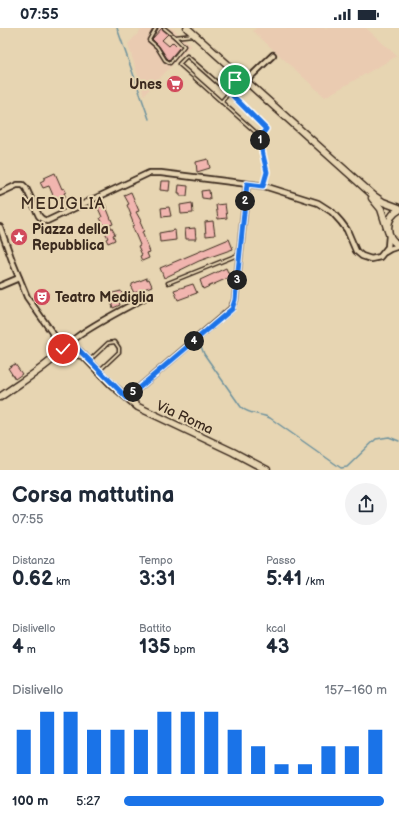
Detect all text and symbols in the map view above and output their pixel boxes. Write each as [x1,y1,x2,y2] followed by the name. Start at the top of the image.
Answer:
[20,5,59,24] text: 07:55
[218,63,252,97] pin
[224,69,246,91] icon: arrive
[165,74,185,94] supermarket icon: Unes
[129,76,162,93] place label: Unes
[250,130,270,150] pin: 1
[258,133,262,146] text: 1
[235,191,255,211] pin: 2
[242,194,248,207] text: 2
[21,195,105,214] district label: MEDIGLIA
[32,221,109,254] place label: Piazza della Repubblica
[9,227,29,247] place icon: Piazza della Repubblica
[227,270,247,290] pin: 3
[234,273,240,286] text: 3
[32,287,52,307] theatre icon: Teatro Mediglia
[55,289,154,306] place label: Teatro Mediglia
[184,331,204,351] pin: 4
[46,332,80,366] pin
[191,334,197,347] text: 4
[52,338,74,360] icon: check
[123,382,143,402] pin: 5
[130,385,136,398] text: 5
[154,397,216,438] street label: Via Roma
[12,482,174,509] text: Corsa mattutina
[345,483,387,525] button: share
[12,511,44,527] text: 07:55
[12,554,55,567] text: Distanza
[139,554,173,567] text: Tempo
[266,554,296,567] text: Passo
[12,567,53,591] text: 0.62
[139,567,176,591] text: 3:31
[266,567,302,591] text: 5:41
[53,575,70,588] text: km
[302,575,325,588] text: /km
[12,622,55,635] text: Dislivello
[139,622,171,635] text: Battito
[266,622,286,635] text: kcal
[12,635,24,659] text: 4
[139,635,171,659] text: 135
[266,635,289,659] text: 43
[24,643,36,656] text: m
[171,643,195,656] text: bpm
[12,682,63,698] text: Dislivello
[325,682,387,698] text: 157–160 m
[12,793,48,809] text: 100 m
[76,793,100,809] text: 5:27

